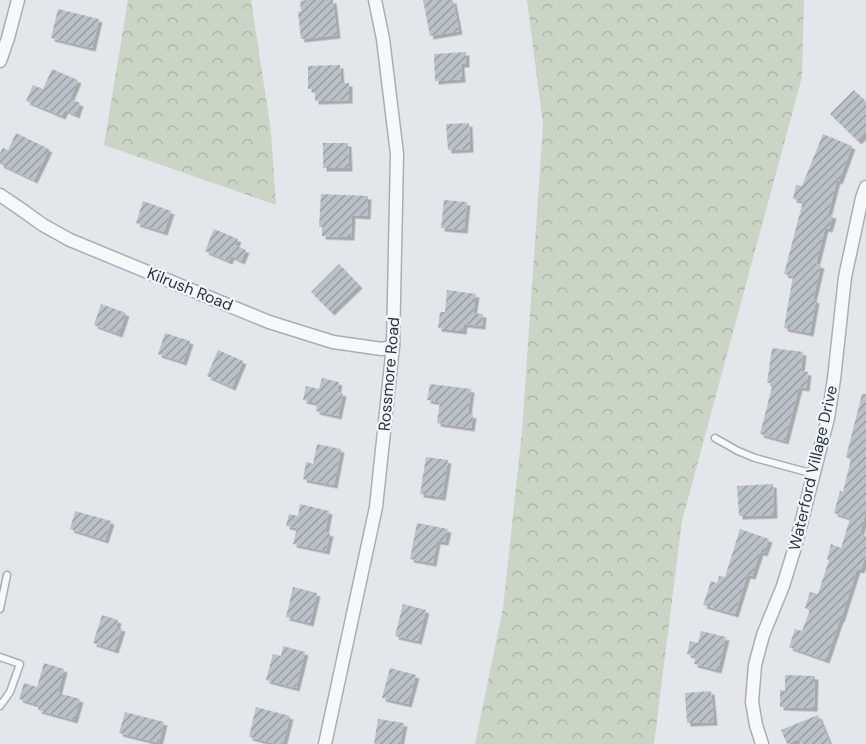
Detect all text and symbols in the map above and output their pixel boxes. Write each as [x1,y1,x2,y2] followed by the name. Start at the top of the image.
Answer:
[144,262,236,316] street label: Kilrush Road
[374,316,404,432] street label: Rossmore Road
[784,383,842,553] street label: Waterford Village Drive

